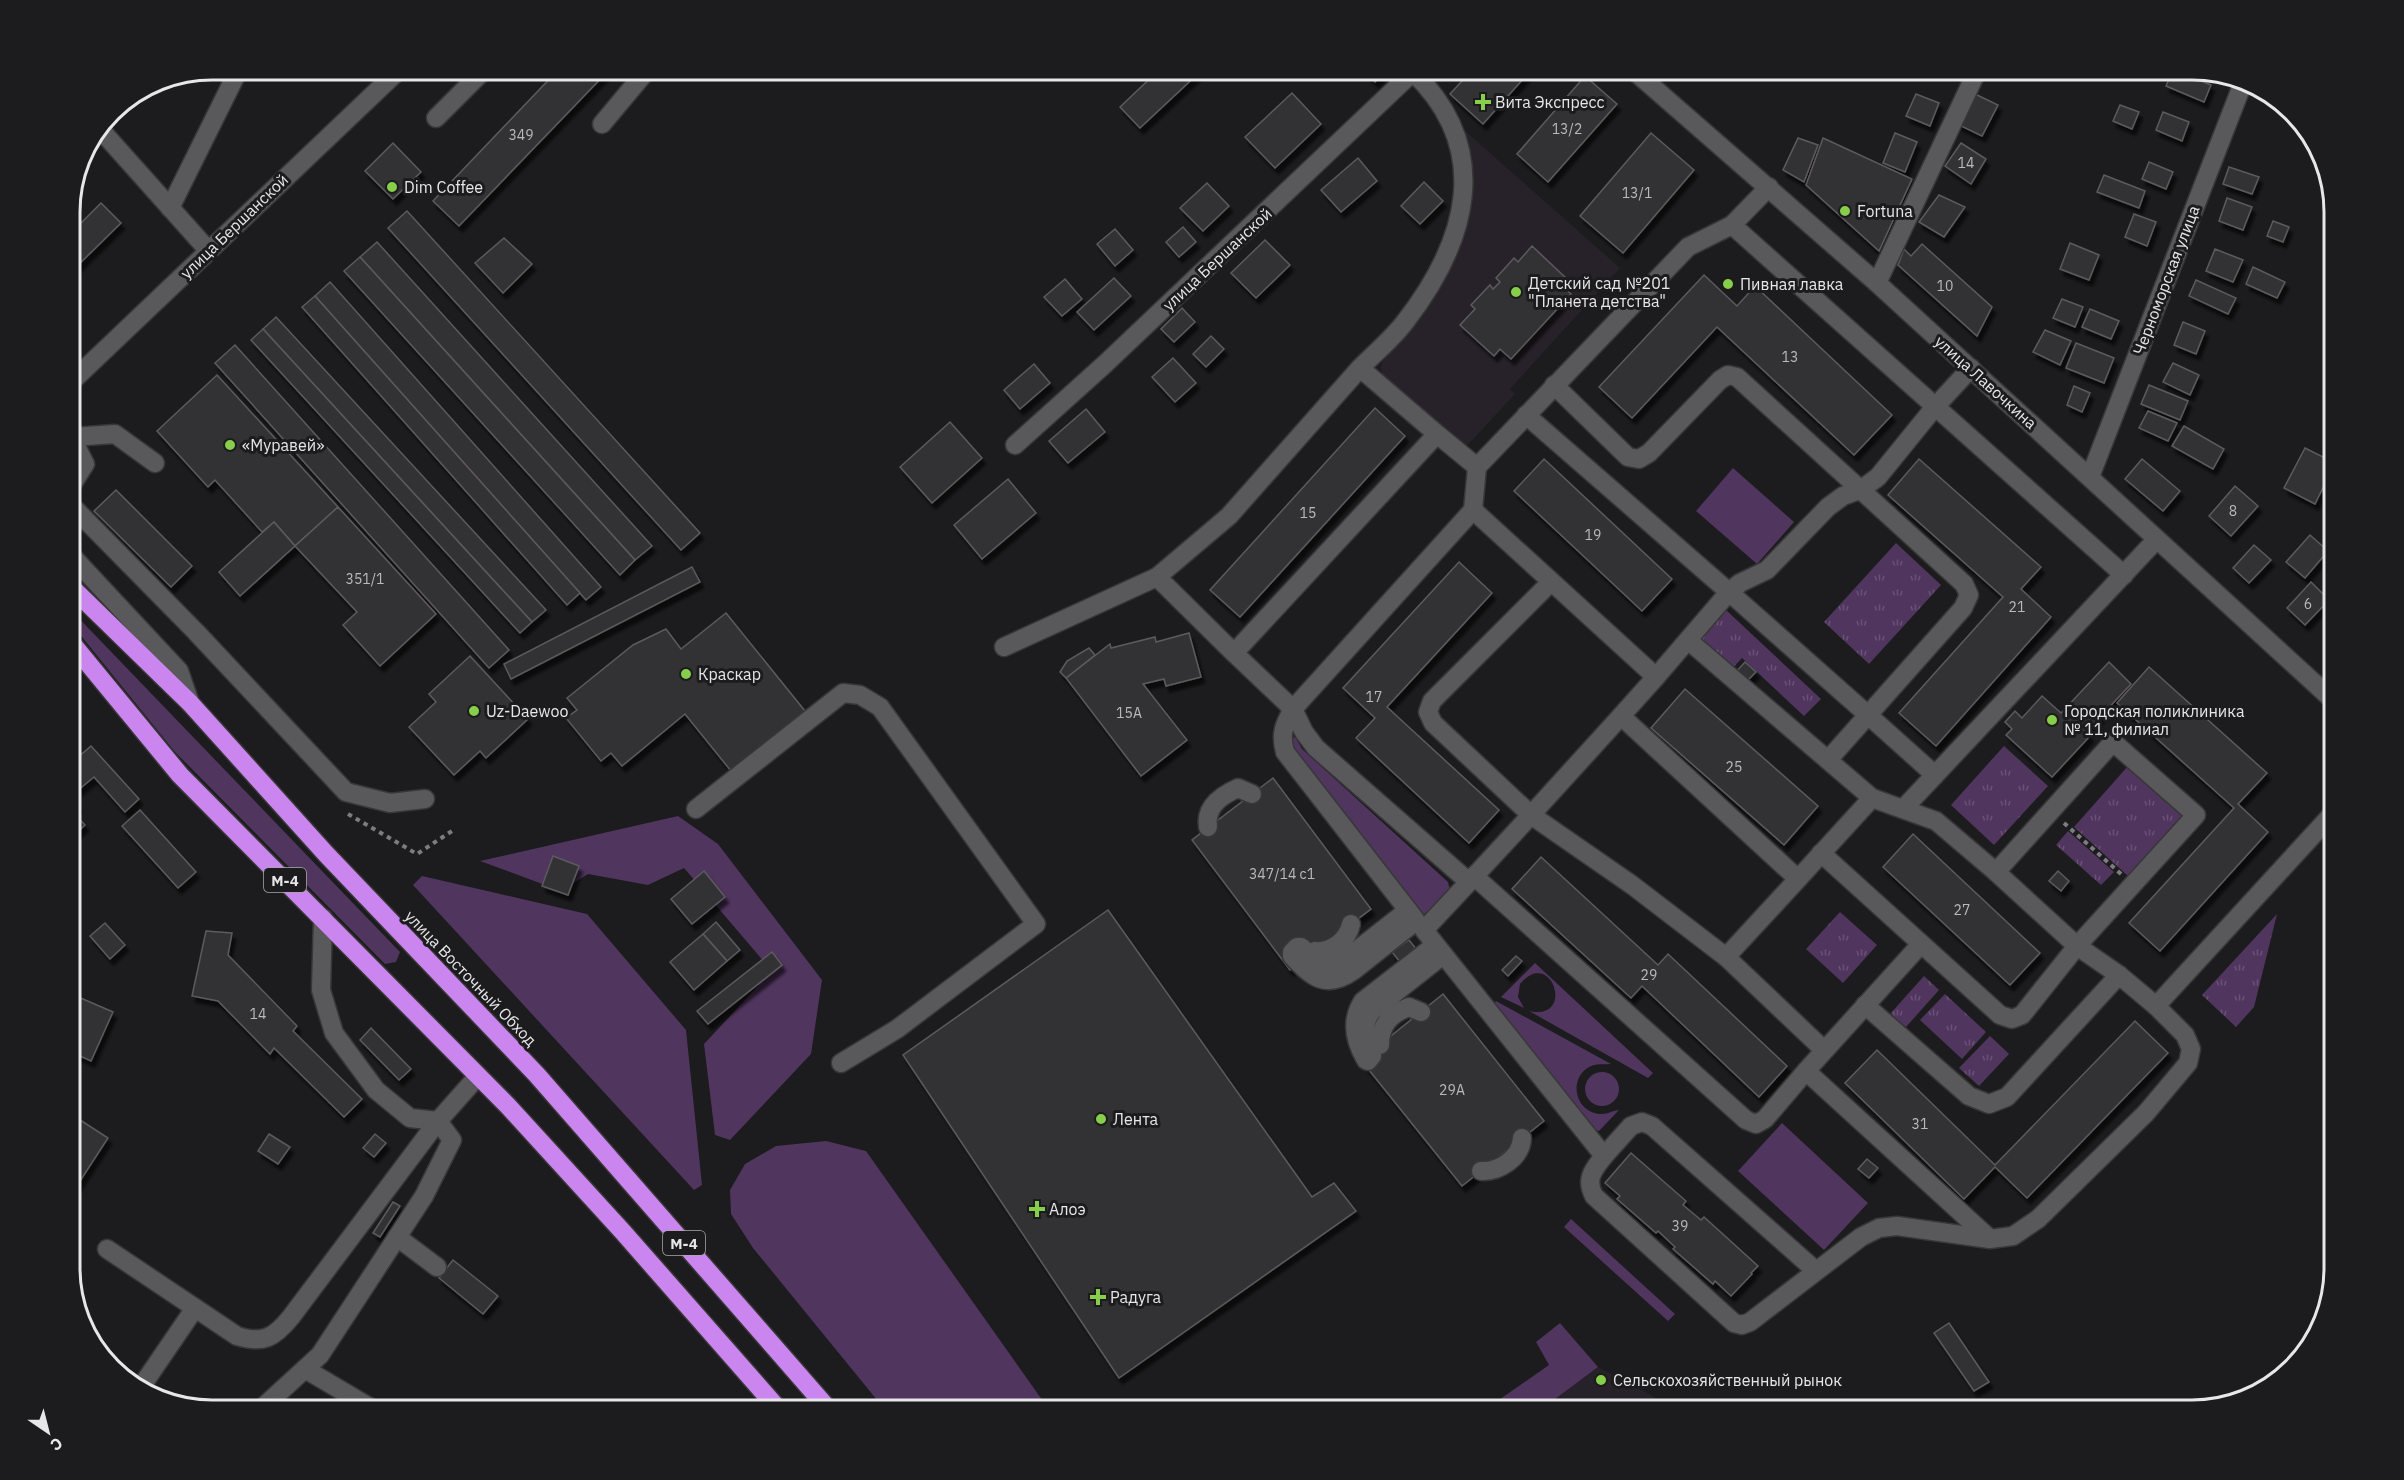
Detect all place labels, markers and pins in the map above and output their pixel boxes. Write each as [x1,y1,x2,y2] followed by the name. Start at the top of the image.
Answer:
[1495,92,1604,112] place label: Вита Экспресс
[1476,95,1490,109] marker: Вита Экспресс
[404,177,483,197] place label: Dim Coffee
[385,180,399,194] marker: Dim Coffee
[1857,201,1913,221] place label: Fortuna
[1838,204,1852,218] marker: Fortuna
[1528,273,1670,311] place label: Детский сад №201 "Планета детства"
[1740,274,1844,294] place label: Пивная лавка
[1721,277,1735,291] marker: Пивная лавка
[1509,285,1523,299] marker: Детский сад №201 "Планета детства"
[242,435,324,455] place label: «Муравей»
[223,438,237,452] marker: «Муравей»
[698,664,761,684] place label: Краскар
[679,667,693,681] marker: Краскар
[486,701,568,721] place label: Uz-Daewoo
[2064,701,2245,739] place label: Городская поликлиника № 11, филиал
[467,704,481,718] marker: Uz-Daewoo
[2045,713,2059,727] marker: Городская поликлиника № 11, филиал
[1113,1109,1158,1129] place label: Лента
[1094,1112,1108,1126] marker: Лента
[1049,1199,1086,1219] place label: Алоэ
[1030,1202,1044,1216] marker: Алоэ
[1110,1287,1162,1307] place label: Радуга
[1091,1290,1105,1304] marker: Радуга
[1613,1370,1842,1390] place label: Сельскохозяйственный рынок
[1594,1373,1608,1387] marker: Сельскохозяйственный рынок

